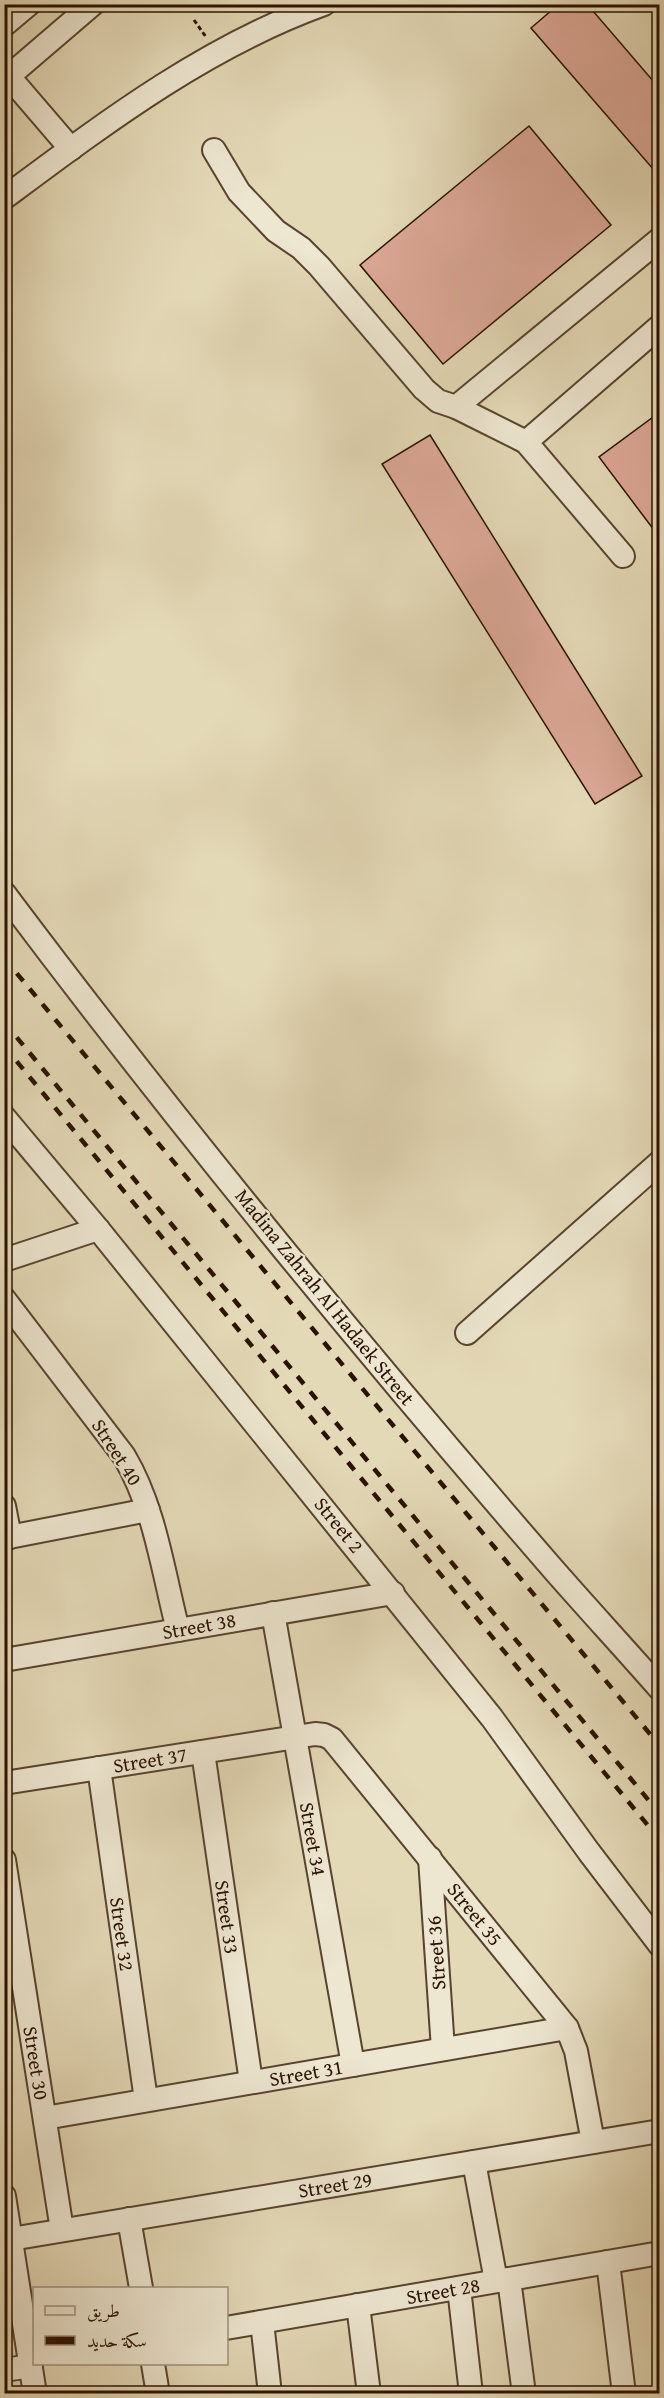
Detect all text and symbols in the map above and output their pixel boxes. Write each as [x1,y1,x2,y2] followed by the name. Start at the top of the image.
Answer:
[229,1182,422,1411] street label: Madina Zahrah Al Hadaek Street
[85,1413,150,1491] street label: Street 40
[308,1490,371,1559] street label: Street 2
[160,1605,238,1646] street label: Street 38
[111,1739,189,1780] street label: Street 37
[293,1800,334,1878] street label: Street 34
[441,1876,510,1952] street label: Street 35
[208,1878,247,1956] street label: Street 33
[103,1895,142,1973] street label: Street 32
[418,1915,453,1991] street label: Street 36
[16,2024,57,2102] street label: Street 30
[267,2052,345,2093] street label: Street 31
[296,2164,374,2205] street label: Street 29
[404,2270,482,2311] street label: Street 28
[33,2287,228,2365] legend
[87,2297,120,2324] text: طريق
[87,2327,147,2354] text: سكة حديد

